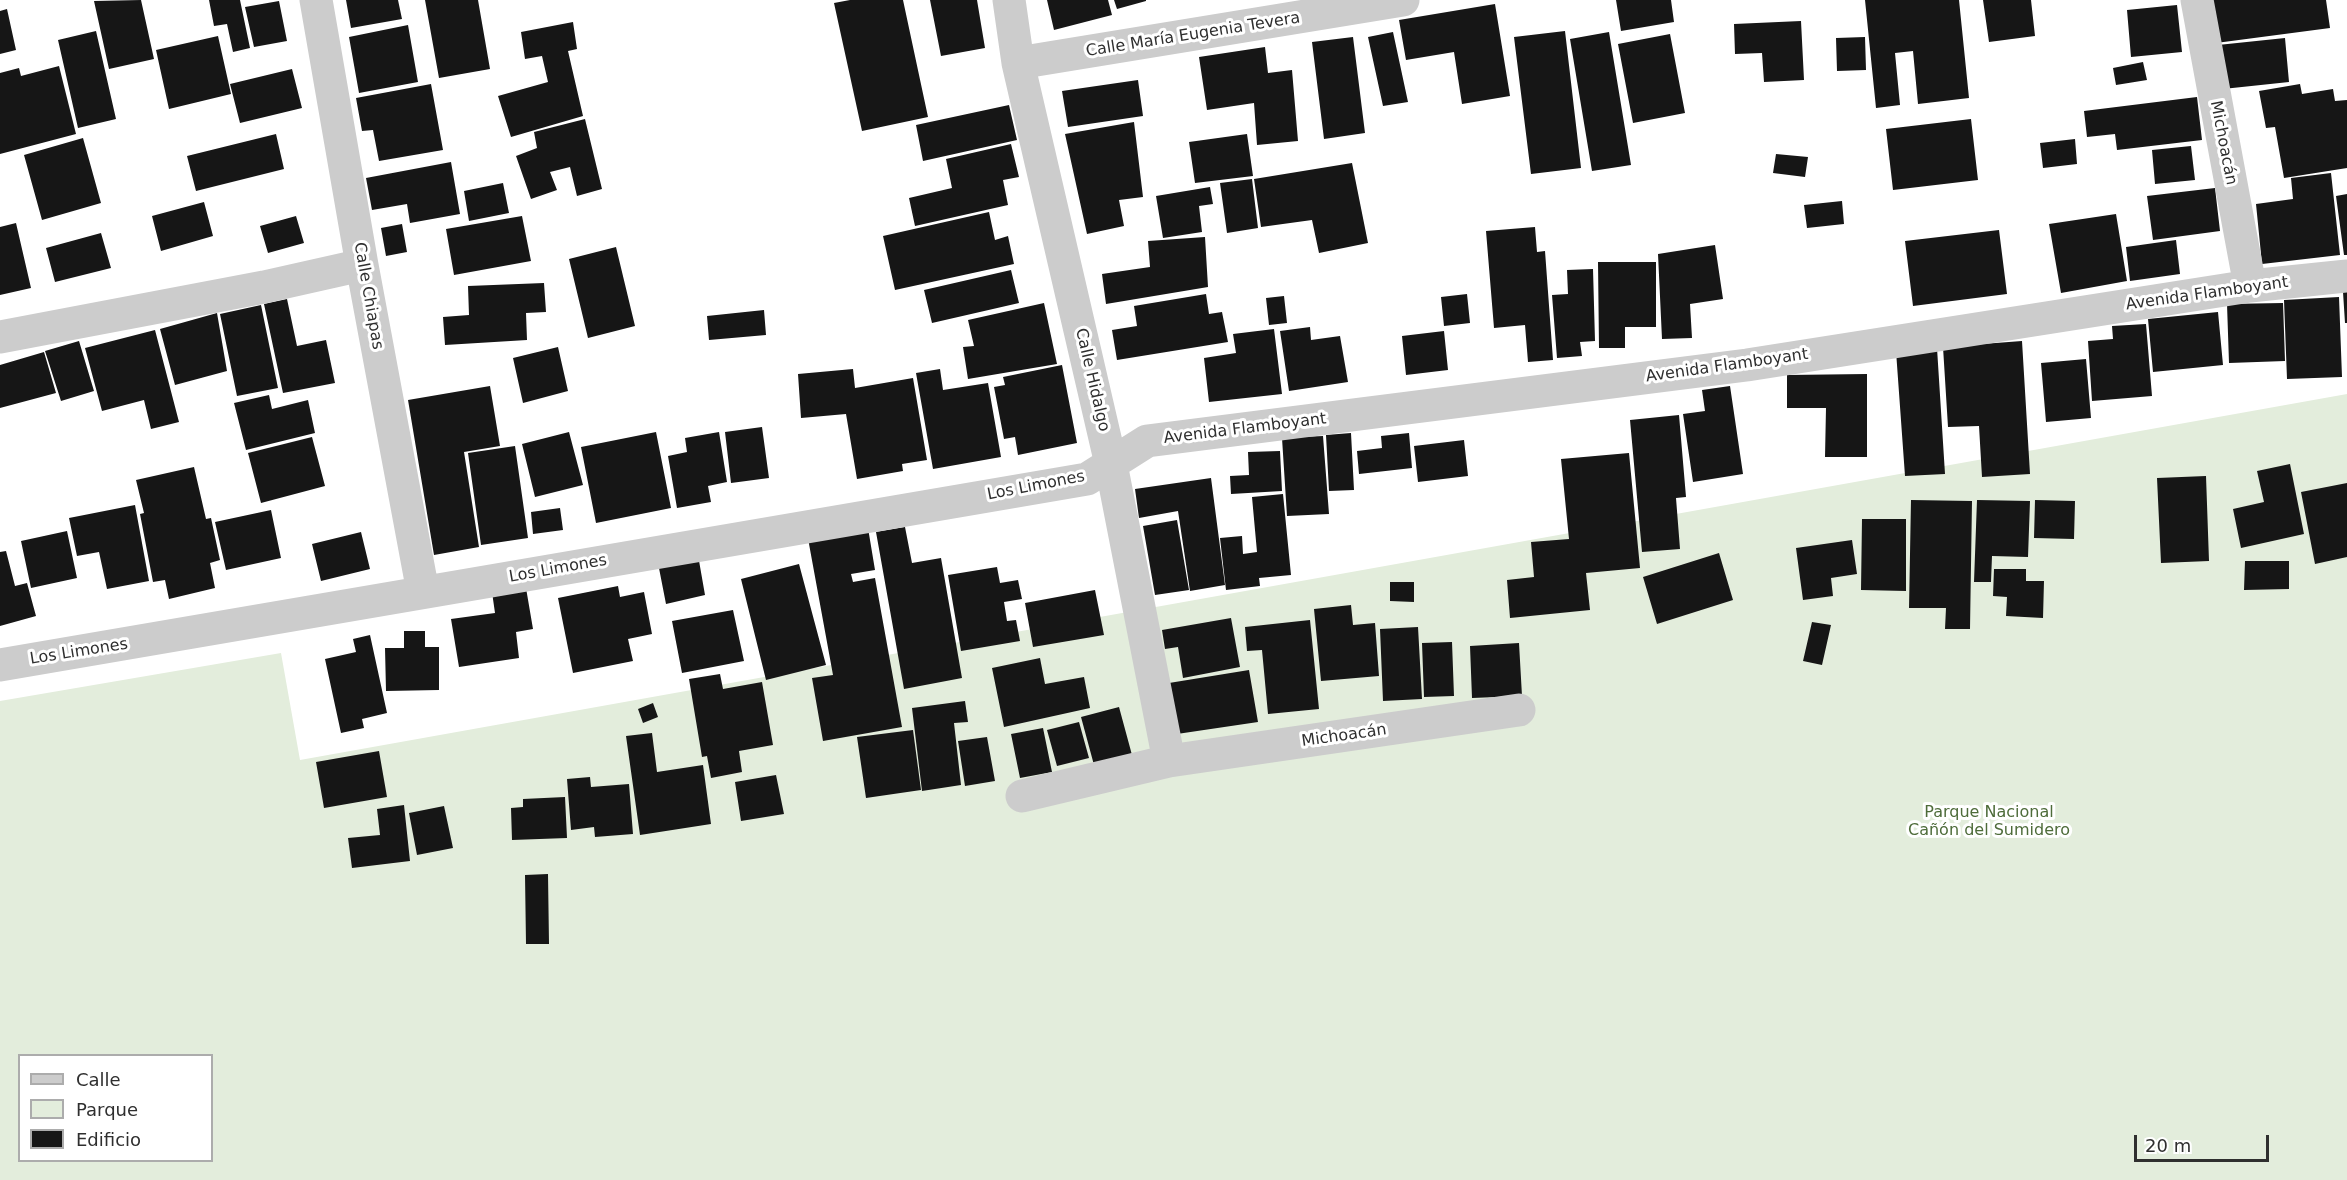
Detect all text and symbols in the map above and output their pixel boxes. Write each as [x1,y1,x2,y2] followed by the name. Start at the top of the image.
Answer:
[1085,9,1301,61] street label: Calle María Eugenia Tevera
[2205,99,2241,187] street label: Michoacán
[349,241,387,351] street label: Calle Chiapas
[2125,273,2289,315] street label: Avenida Flamboyant
[1071,326,1113,434] street label: Calle Hidalgo
[1645,345,1809,387] street label: Avenida Flamboyant
[1163,410,1327,448] street label: Avenida Flamboyant
[986,467,1086,505] street label: Los Limones
[508,551,608,587] street label: Los Limones
[29,635,129,669] street label: Los Limones
[1300,721,1388,751] street label: Michoacán
[1908,803,2070,841] park label: Parque Nacional Cañón del Sumidero
[18,1054,213,1162] legend
[76,1069,121,1090] text: Calle
[76,1099,138,1120] text: Parque
[2137,1123,2272,1161] scale bar
[76,1129,141,1150] text: Edificio
[2145,1135,2191,1156] text: 20 m

